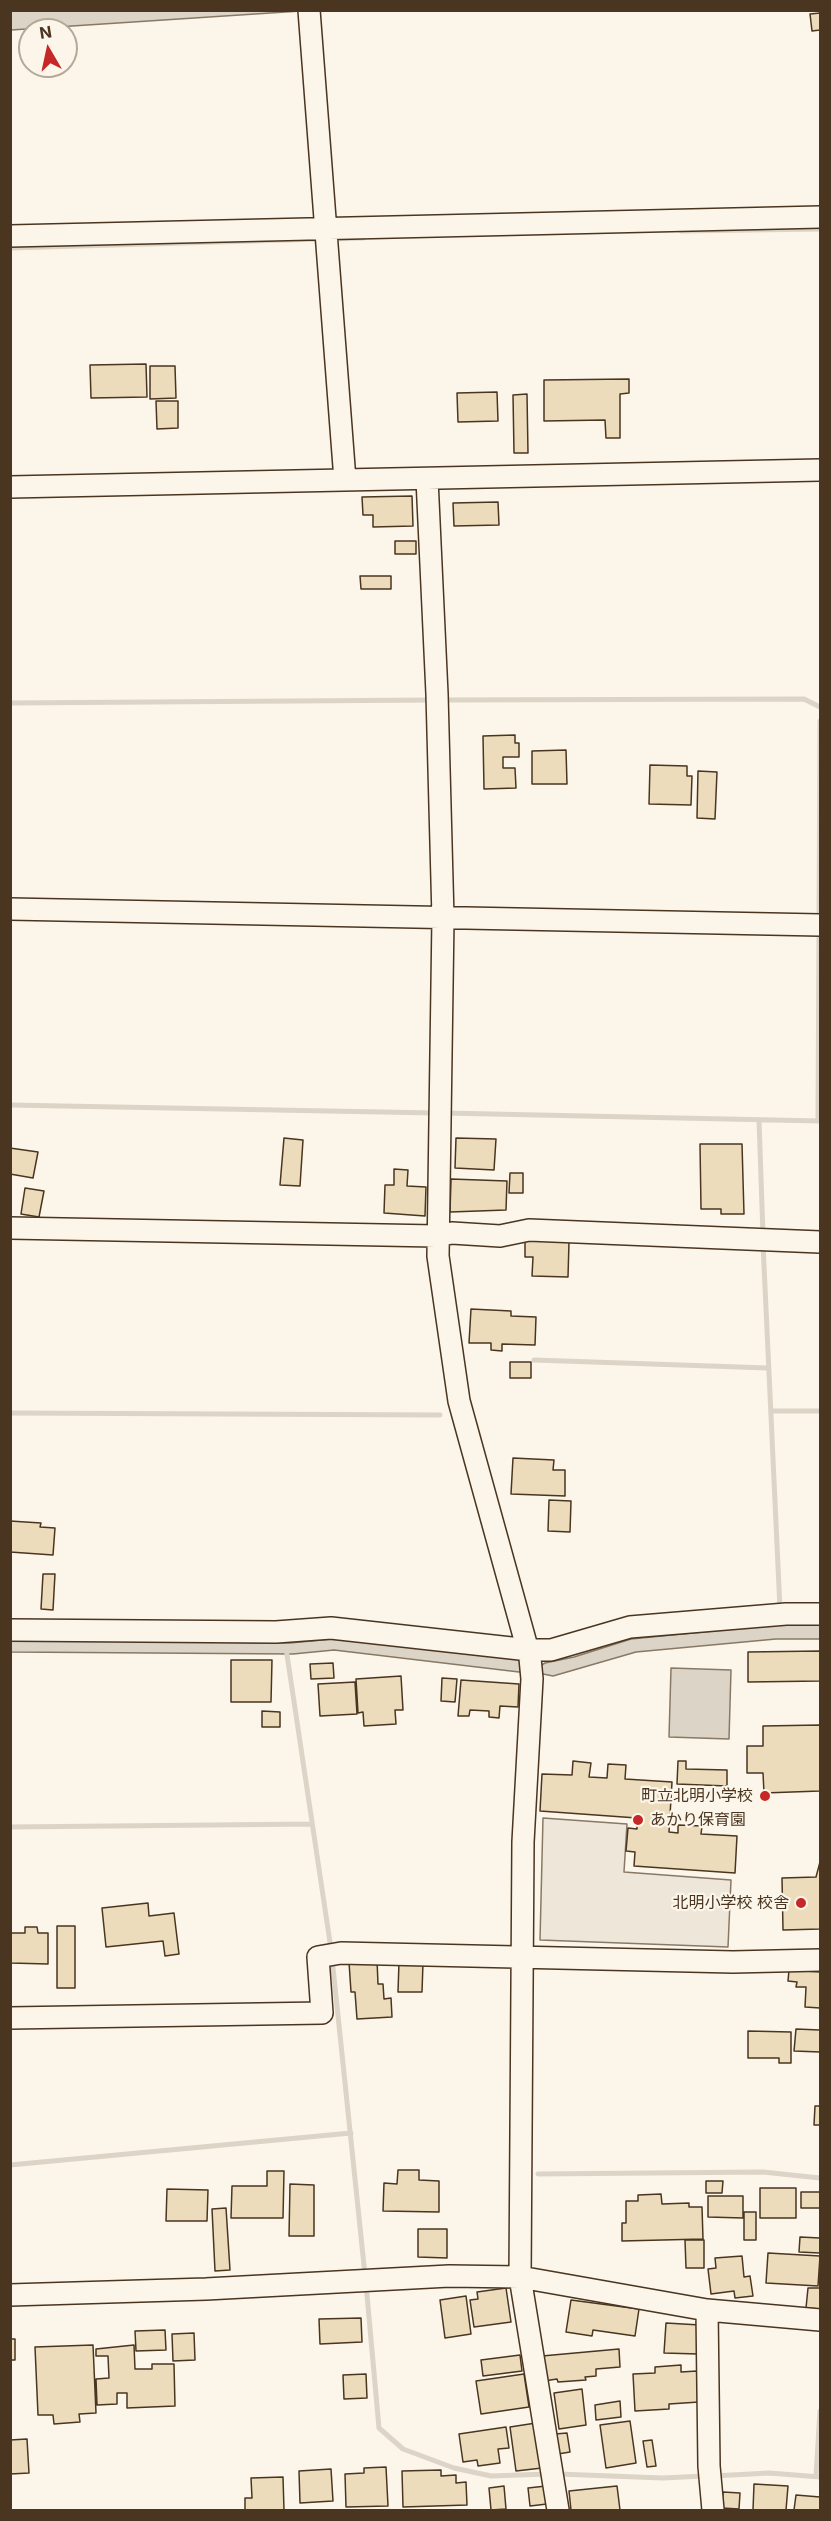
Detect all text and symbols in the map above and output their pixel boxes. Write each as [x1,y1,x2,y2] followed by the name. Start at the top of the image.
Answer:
[18,18,78,78] north arrow
[38,21,53,43] text: N
[641,1786,753,1806] place label: 町立北明小学校
[758,1789,772,1803] marker: 町立北明小学校
[650,1810,746,1830] place label: あかり保育園
[631,1813,645,1827] marker: あかり保育園
[673,1893,789,1913] place label: 北明小学校 校舎
[794,1896,808,1910] marker: 北明小学校 校舎

